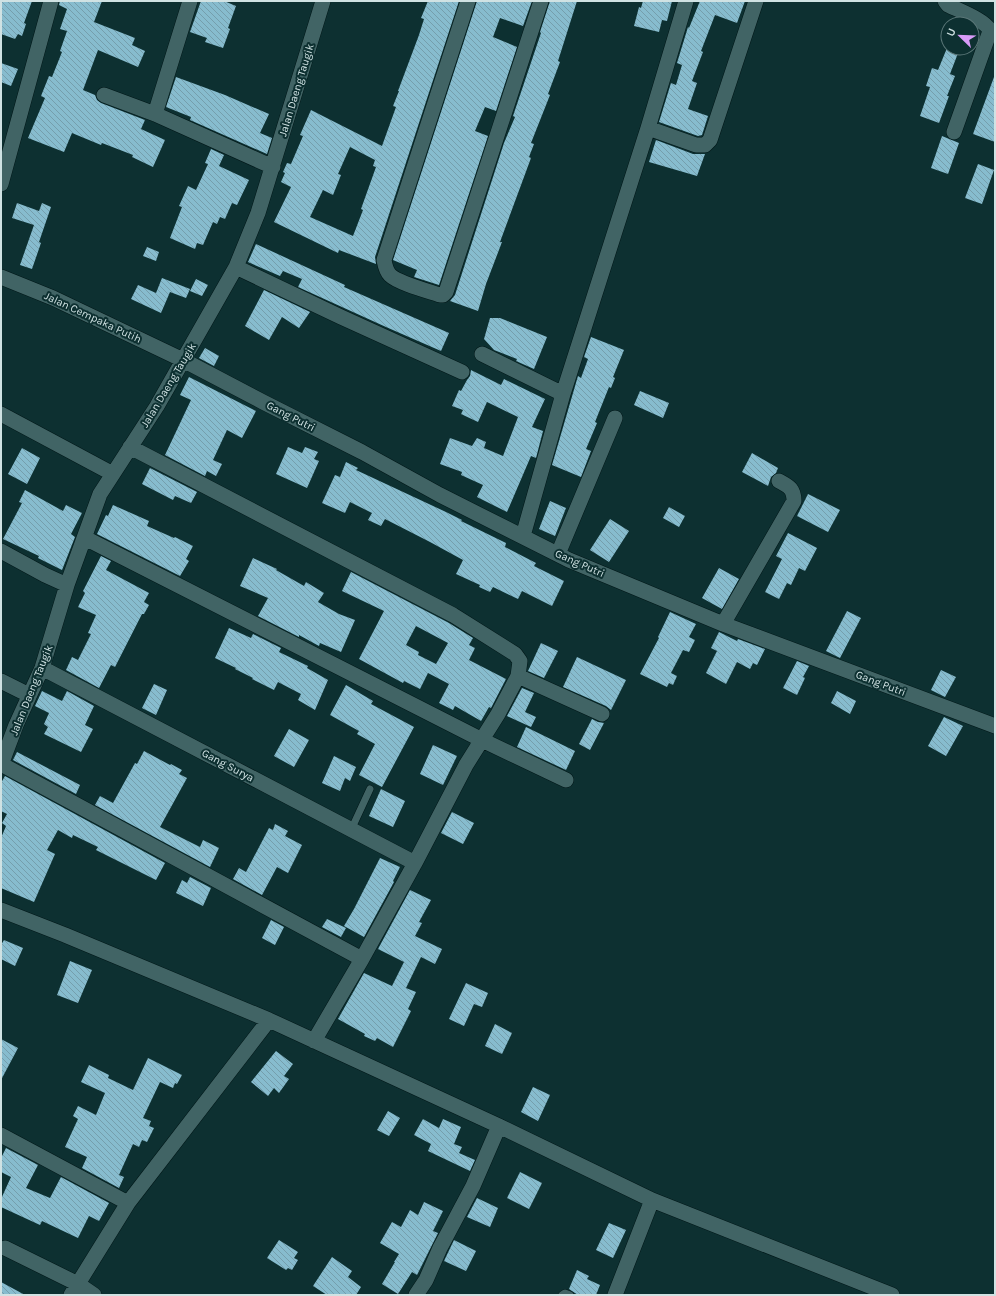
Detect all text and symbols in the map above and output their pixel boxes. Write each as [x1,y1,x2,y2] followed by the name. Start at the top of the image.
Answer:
[940,16,980,56] north arrow
[944,26,959,38] text: U
[276,42,317,138] street label: Jalan Daeng Taugik
[42,289,143,346] street label: Jalan Cempaka Putih
[138,341,199,430] street label: Jalan Daeng Taugik
[264,399,317,434] street label: Gang Putri
[553,547,607,580] street label: Gang Putri
[7,643,56,737] street label: Jalan Daeng Taugik
[854,668,908,699] street label: Gang Putri
[200,746,256,785] street label: Gang Surya

